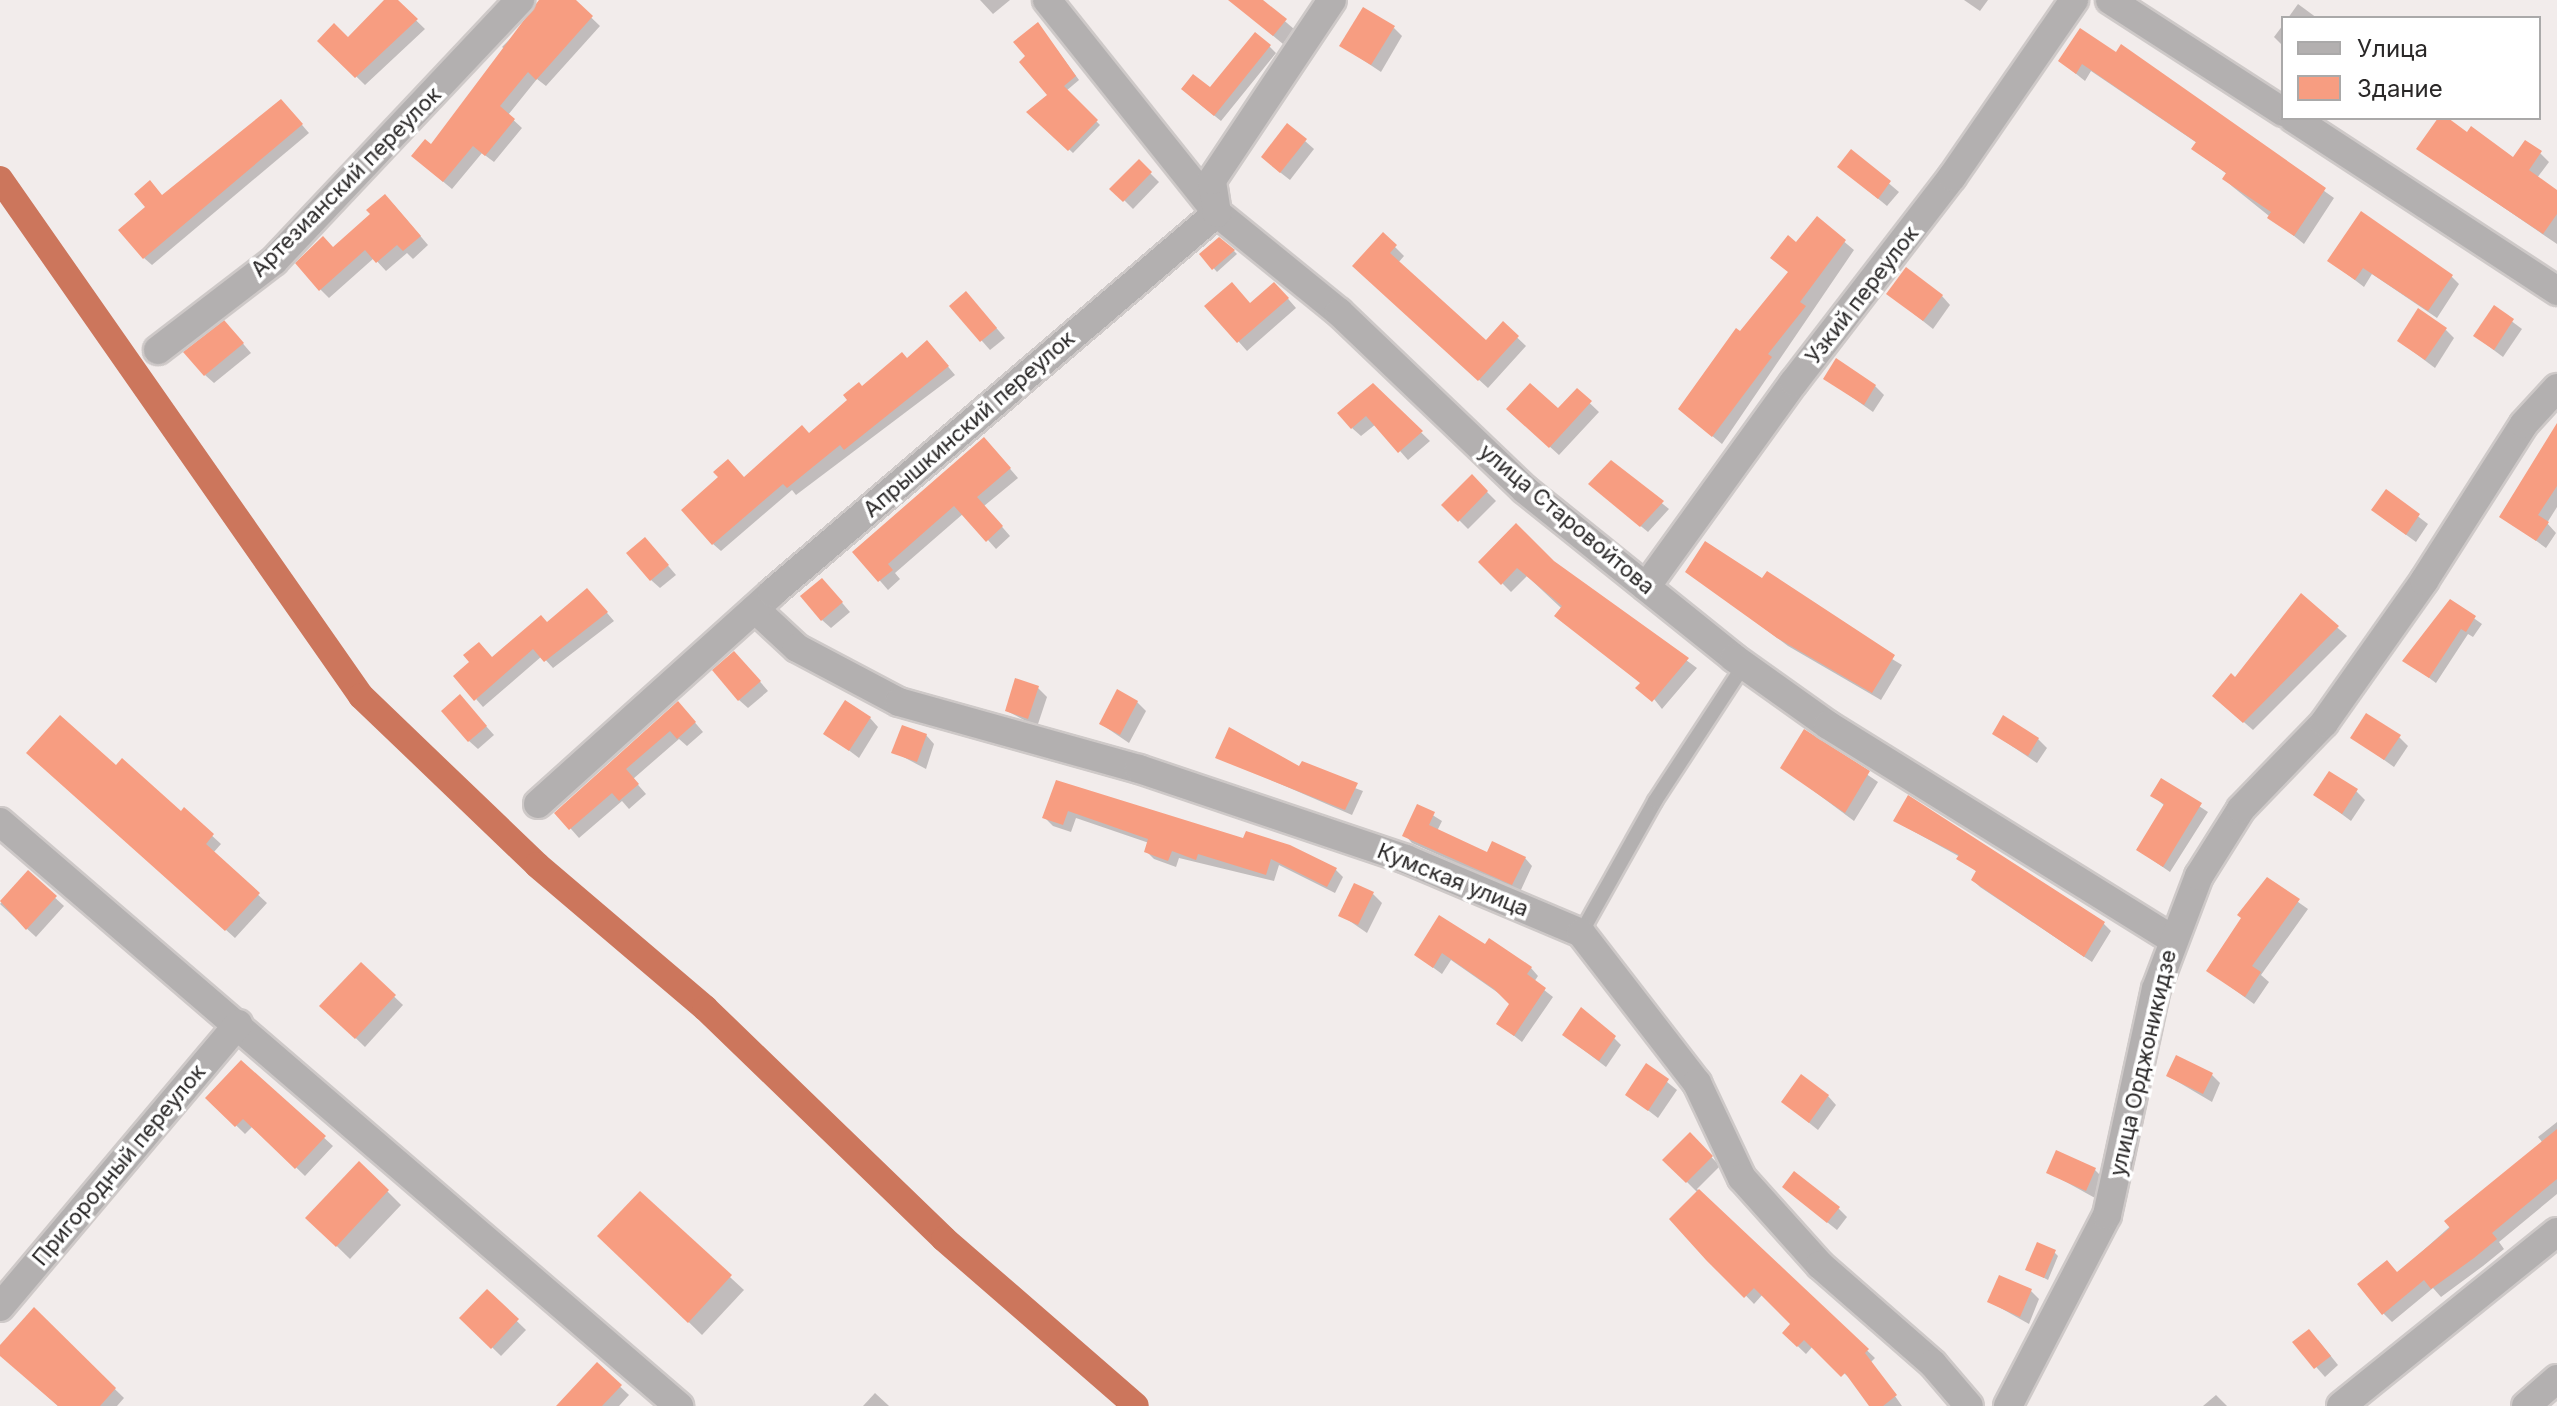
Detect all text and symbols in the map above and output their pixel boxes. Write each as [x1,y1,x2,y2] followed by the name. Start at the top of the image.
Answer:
[2281,16,2541,120] legend
[2357,34,2428,63] text: Улица
[2357,74,2443,103] text: Здание
[245,81,447,283] street label: Артезианский переулок
[1800,221,1924,369] street label: Узкий переулок
[858,325,1080,523] street label: Апрышкинский переулок
[1474,438,1660,600] street label: улица Старовойтова
[1373,838,1533,922] street label: Кумская улица
[2104,947,2182,1179] street label: улица Орджоникидзе
[27,1059,211,1271] street label: Пригородный переулок

